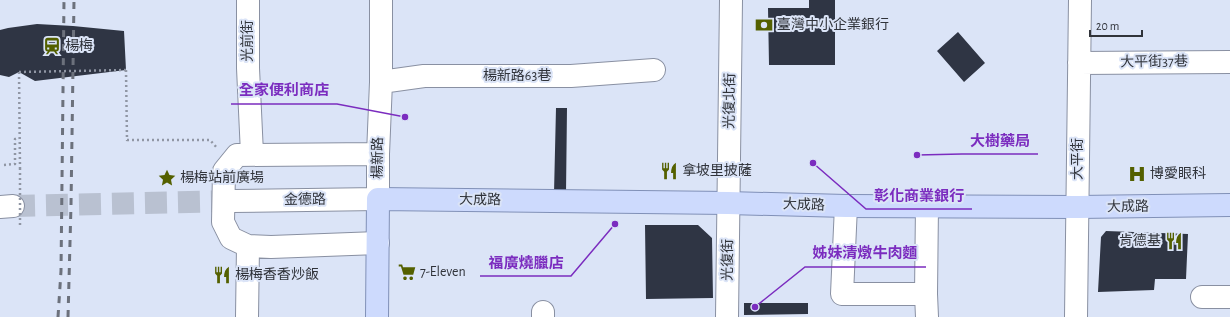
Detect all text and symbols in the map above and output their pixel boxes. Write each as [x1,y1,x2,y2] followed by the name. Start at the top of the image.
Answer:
[1090,12,1142,38] scale bar
[754,15,774,35] bank icon: 臺灣中小企業銀行
[777,16,889,32] place label: 臺灣中小企業銀行
[239,20,255,62] street label: 光前街
[1096,20,1119,32] text: 20 m
[42,36,62,56] station icon: 楊梅
[65,38,93,53] place label: 楊梅
[1120,53,1188,70] street label: 大平街37巷
[483,68,551,83] street label: 楊新路63巷
[721,73,737,129] street label: 光復北街
[231,77,337,104] callout: 全家便利商店
[239,81,329,98] text: 全家便利商店
[962,127,1038,154] callout: 大樹藥局
[970,132,1030,149] text: 大樹藥局
[370,137,385,179] street label: 楊新路
[1070,138,1085,180] street label: 大平街
[659,161,679,181] restaurant icon: 拿坡里披薩
[682,162,752,178] place label: 拿坡里披薩
[1127,164,1147,184] hospital icon: 博愛眼科
[1150,166,1206,181] place label: 博愛眼科
[157,168,177,188] place icon: 楊梅站前廣場
[180,169,264,185] place label: 楊梅站前廣場
[866,182,972,209] callout: 彰化商業銀行
[874,187,964,204] text: 彰化商業銀行
[284,191,326,207] street label: 金德路
[459,192,501,207] street label: 大成路
[783,196,825,213] street label: 大成路
[1107,199,1149,214] street label: 大成路
[1164,231,1184,251] restaurant icon: 肯德基
[1119,232,1161,248] place label: 肯德基
[720,239,735,281] street label: 光復街
[805,240,926,267] callout: 姊妹清燉牛肉麵
[812,244,918,261] text: 姊妹清燉牛肉麵
[480,249,571,276] callout: 福廣燒臘店
[488,255,564,271] text: 福廣燒臘店
[397,262,417,282] supermarket icon: 7-Eleven
[212,265,232,285] restaurant icon: 楊梅香香炒飯
[420,265,466,279] place label: 7-Eleven
[235,267,319,282] place label: 楊梅香香炒飯

